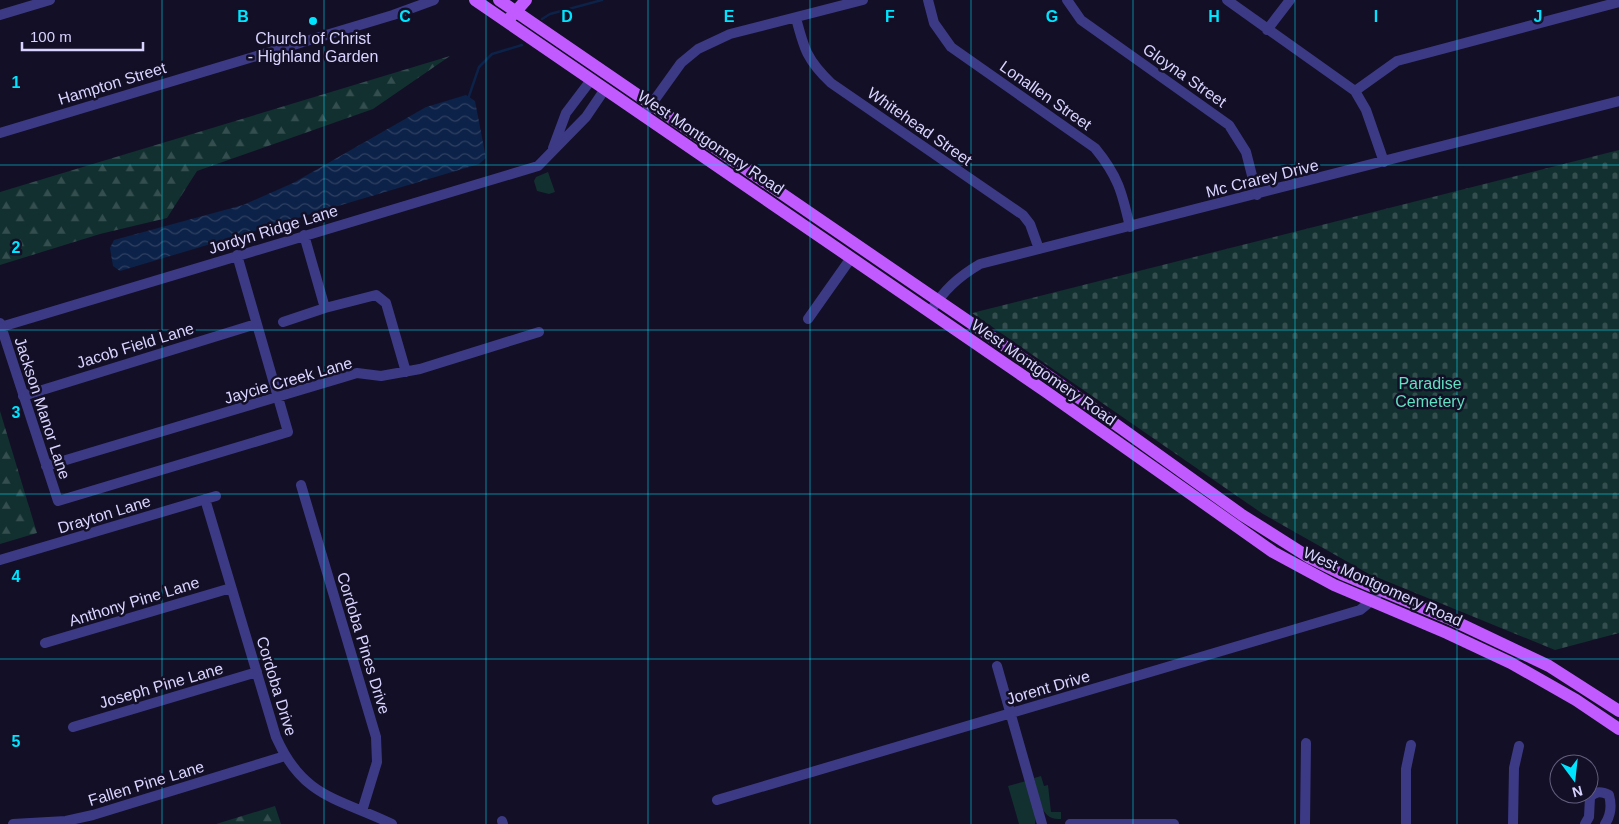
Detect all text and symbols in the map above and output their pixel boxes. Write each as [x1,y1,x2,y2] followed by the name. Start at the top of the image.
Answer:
[237,8,249,25] text: B
[399,8,411,25] text: C
[561,8,573,25] text: D
[724,8,735,25] text: E
[885,8,895,25] text: F
[1046,8,1058,25] text: G
[1208,8,1220,25] text: H
[1374,8,1378,25] text: I
[1534,8,1542,25] text: J
[307,15,319,27] marker: Church of Christ - Highland Garden
[22,20,144,52] scale bar
[30,28,72,45] text: 100 m
[248,30,378,65] place label: Church of Christ - Highland Garden
[1140,40,1230,111] street label: Gloyna Street
[997,58,1095,134] street label: Lonallen Street
[56,59,169,108] street label: Hampton Street
[12,74,21,91] text: 1
[864,84,976,169] street label: Whitehead Street
[635,87,787,198] street label: West Montgomery Road
[1204,156,1320,201] street label: Mc Crarey Drive
[206,202,340,257] street label: Jordyn Ridge Lane
[12,239,21,256] text: 2
[968,316,1119,429] street label: West Montgomery Road
[74,320,196,371] street label: Jacob Field Lane
[11,335,74,482] street label: Jackson Manor Lane
[222,354,354,407] street label: Jaycie Creek Lane
[1395,375,1465,410] park label: Paradise Cemetery
[12,404,21,421] text: 3
[56,492,153,537] street label: Drayton Lane
[1301,544,1465,629] street label: West Montgomery Road
[12,568,21,585] text: 4
[334,570,393,716] street label: Cordoba Pines Drive
[67,574,201,629] street label: Anthony Pine Lane
[253,634,300,738] street label: Cordoba Drive
[97,660,225,711] street label: Joseph Pine Lane
[1004,667,1092,708] street label: Jorent Drive
[12,733,21,750] text: 5
[1549,754,1599,804] north arrow
[86,758,206,809] street label: Fallen Pine Lane
[1570,783,1584,801] text: N

